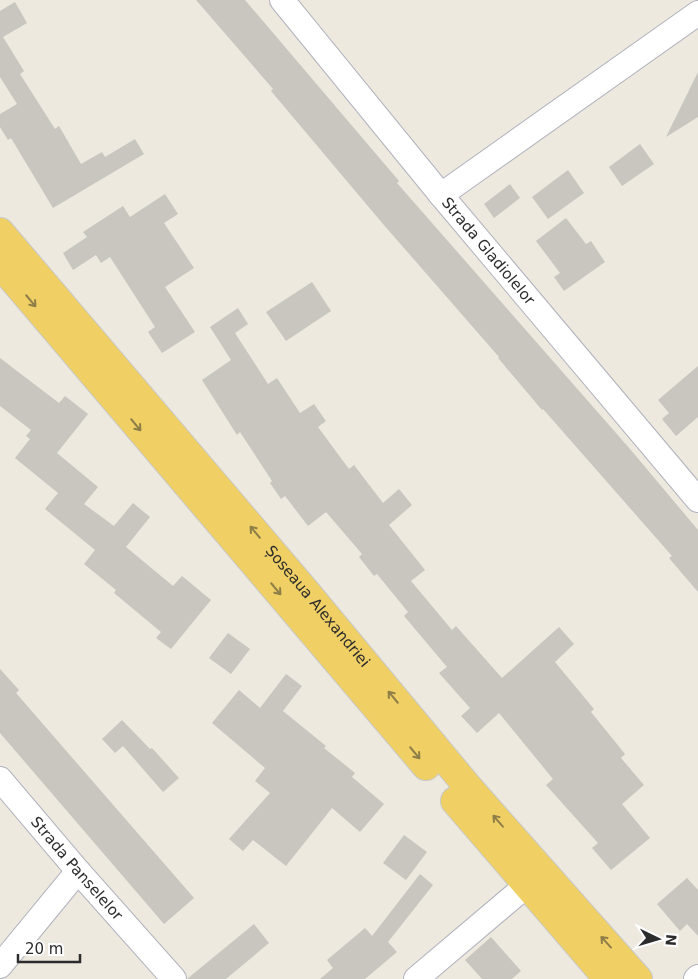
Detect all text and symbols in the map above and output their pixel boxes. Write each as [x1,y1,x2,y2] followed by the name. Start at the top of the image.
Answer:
[438,194,539,309] street label: Strada Gladiolelor
[26,295,37,308] one-way arrow
[131,419,142,432] one-way arrow
[250,526,261,539] one-way arrow
[262,542,374,671] street label: Șoseaua Alexandriei
[270,583,281,596] one-way arrow
[388,691,399,704] one-way arrow
[409,746,420,759] one-way arrow
[27,813,127,925] street label: Strada Panselelor
[493,815,504,828] one-way arrow
[633,914,683,964] north arrow
[18,932,80,964] scale bar
[662,934,679,947] text: N
[600,936,612,949] one-way arrow
[25,940,63,958] text: 20 m

